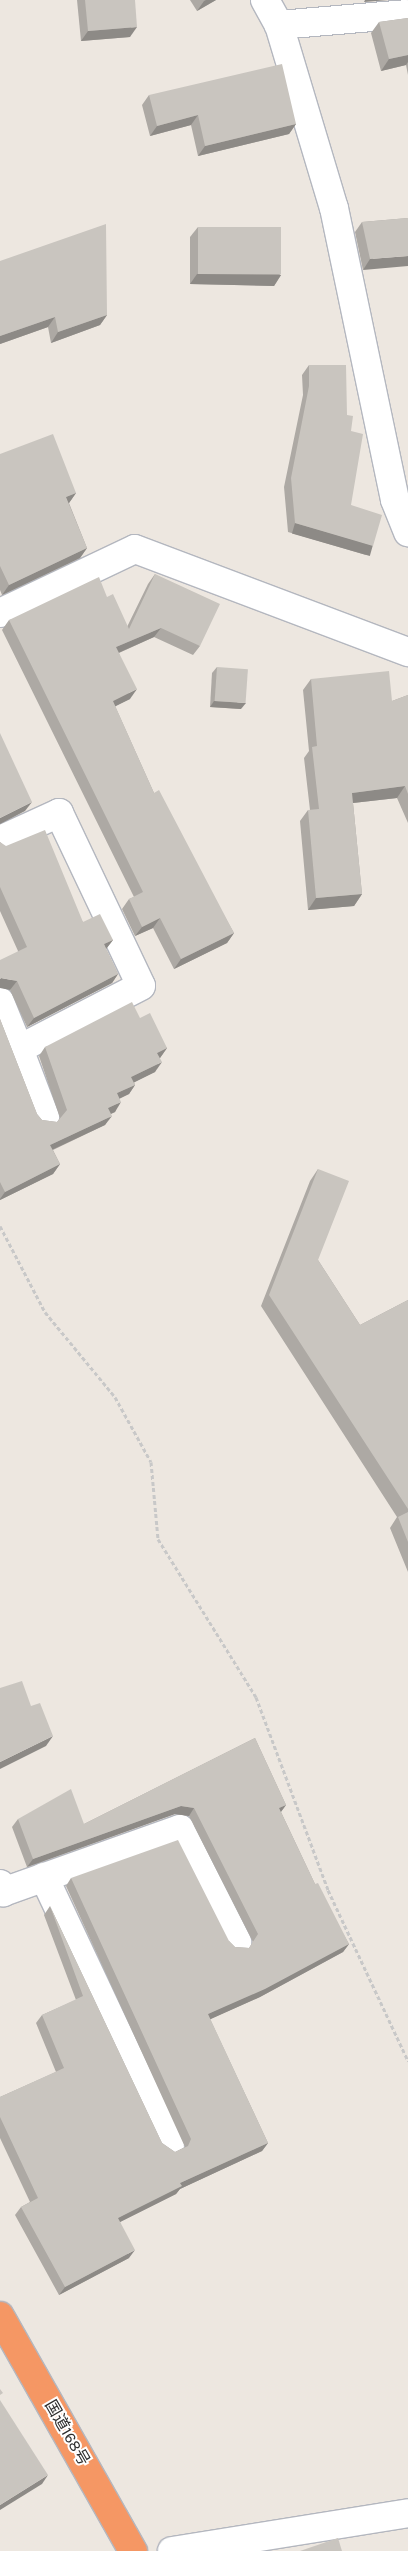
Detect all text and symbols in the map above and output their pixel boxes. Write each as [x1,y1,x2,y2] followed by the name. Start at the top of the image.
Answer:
[41,2397,93,2469] street label: 国道168号

